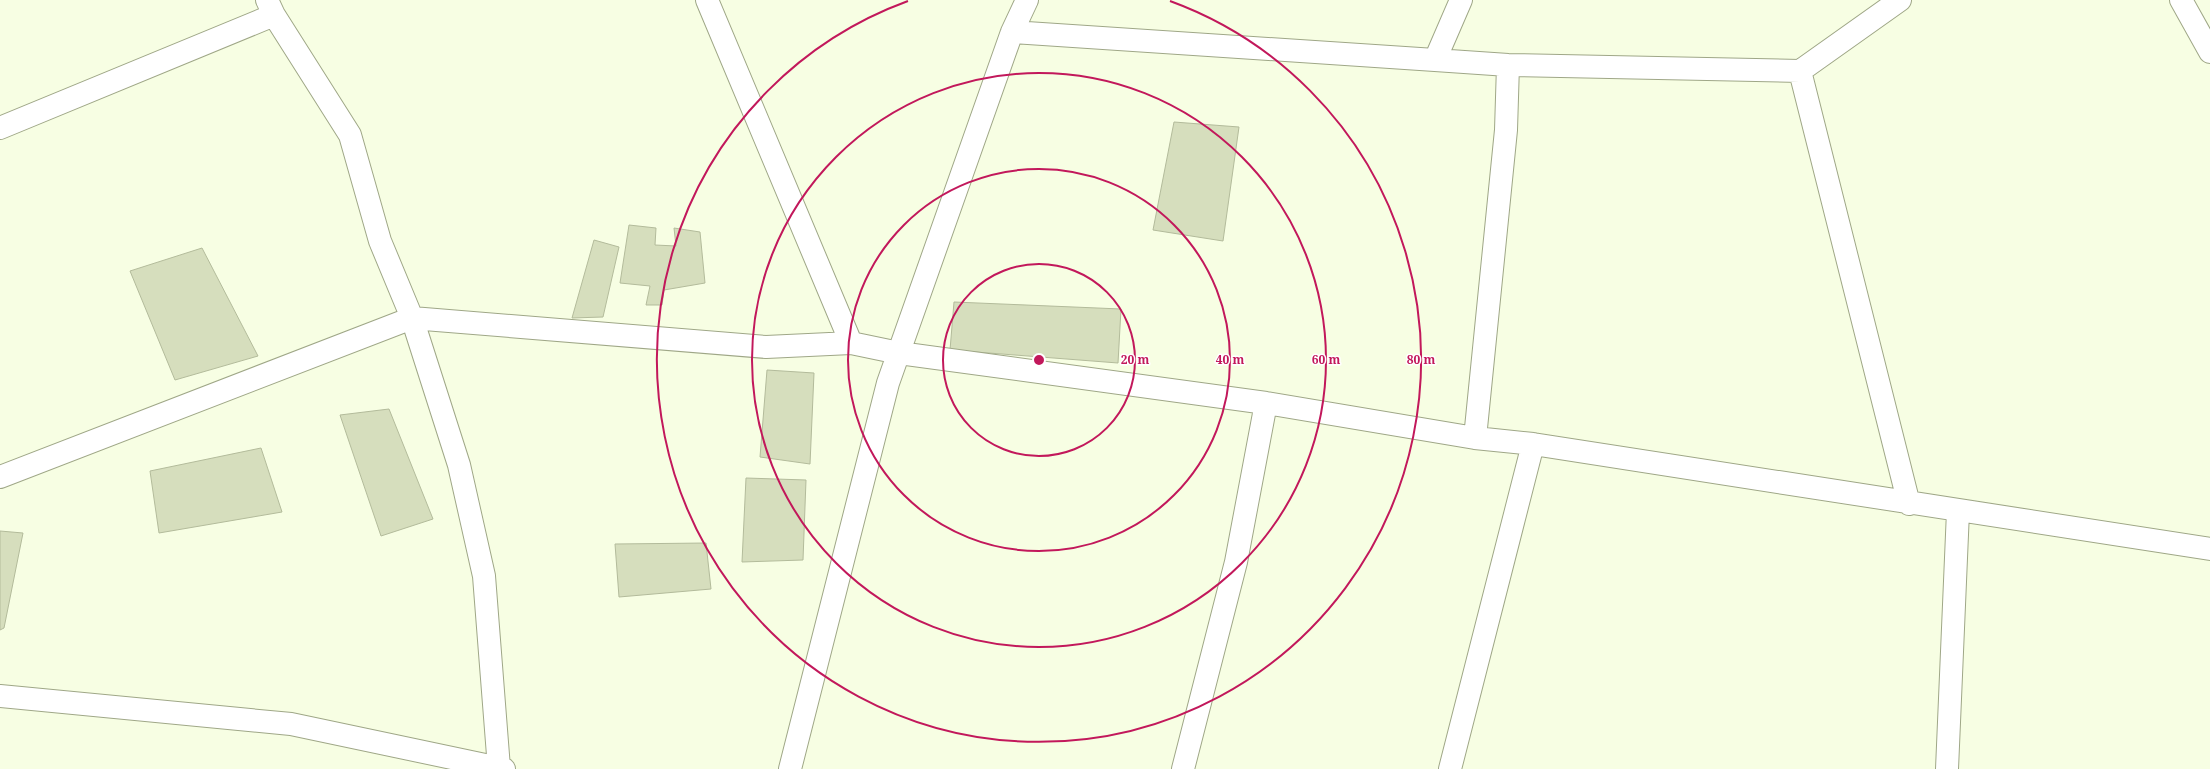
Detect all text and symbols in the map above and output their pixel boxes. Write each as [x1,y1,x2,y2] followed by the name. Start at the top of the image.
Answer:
[1121,351,1149,368] text: 20 m
[1216,351,1244,368] text: 40 m
[1312,351,1340,368] text: 60 m
[1407,351,1435,368] text: 80 m
[1032,353,1046,367] centre of rings

